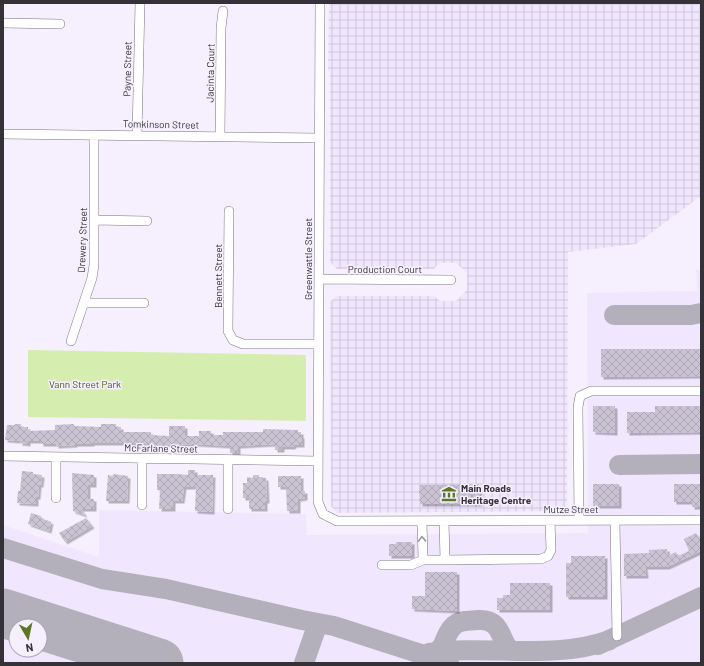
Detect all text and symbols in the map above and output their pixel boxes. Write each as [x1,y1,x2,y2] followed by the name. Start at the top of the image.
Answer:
[121,41,133,97] street label: Payne Street
[203,43,217,103] street label: Jacinta Court
[123,117,200,131] street label: Tomkinson Street
[75,207,89,273] street label: Drewery Street
[302,218,314,300] street label: Greenwattle Street
[212,244,224,308] street label: Bennett Street
[348,263,423,275] street label: Production Court
[49,378,121,390] park label: Vann Street Park
[124,441,198,455] street label: McFarlane Street
[461,482,532,506] place label: Main Roads Heritage Centre
[440,485,458,503] museum icon: Main Roads Heritage Centre
[543,503,599,515] street label: Mutze Street
[418,536,427,542] one-way arrow
[8,618,48,658] north arrow
[25,641,34,655] text: N

